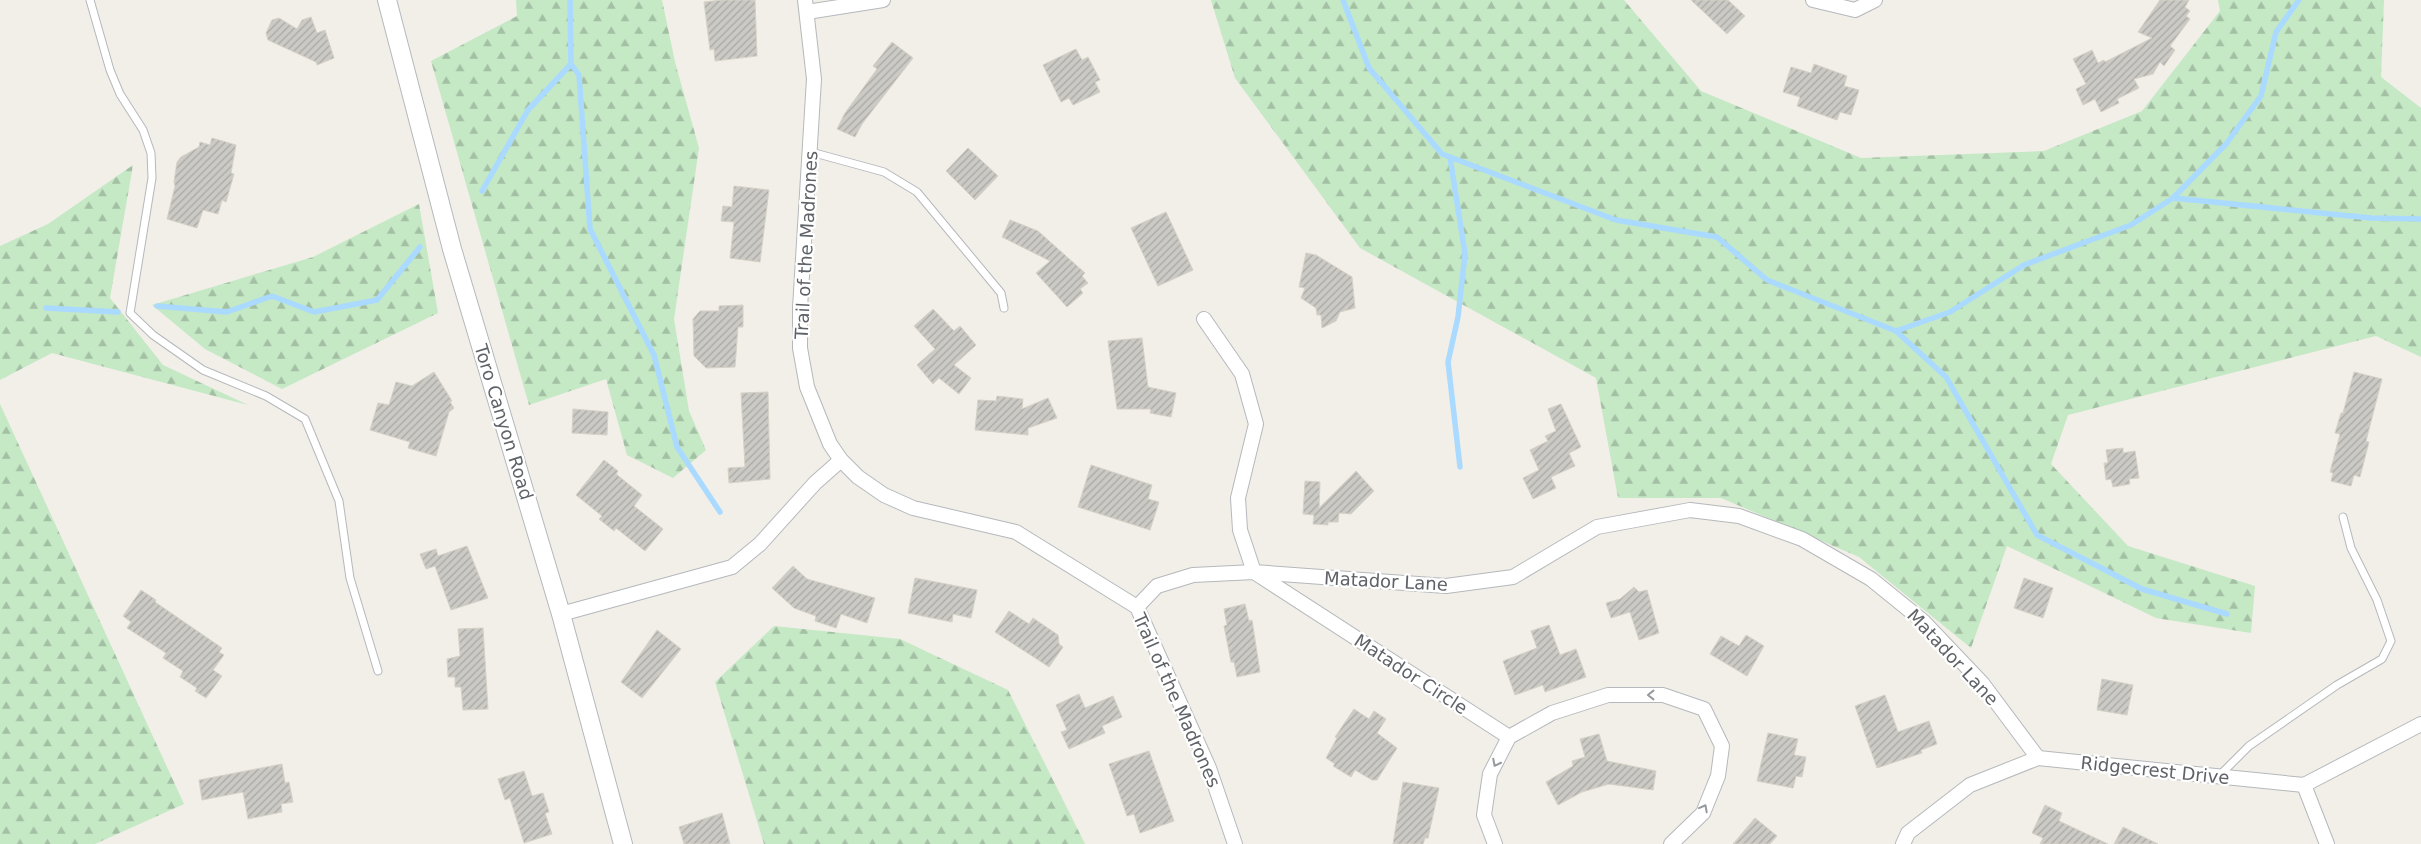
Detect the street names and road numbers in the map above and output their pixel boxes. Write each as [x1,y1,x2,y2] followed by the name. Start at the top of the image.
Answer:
[791,150,821,341] street label: Trail of the Madrones
[470,341,538,502] street label: Toro Canyon Road
[1324,567,1448,595] street label: Matador Lane
[1903,605,2003,709] street label: Matador Lane
[1129,609,1225,790] street label: Trail of the Madrones
[1350,630,1472,718] street label: Matador Circle
[2080,752,2230,788] street label: Ridgecrest Drive

